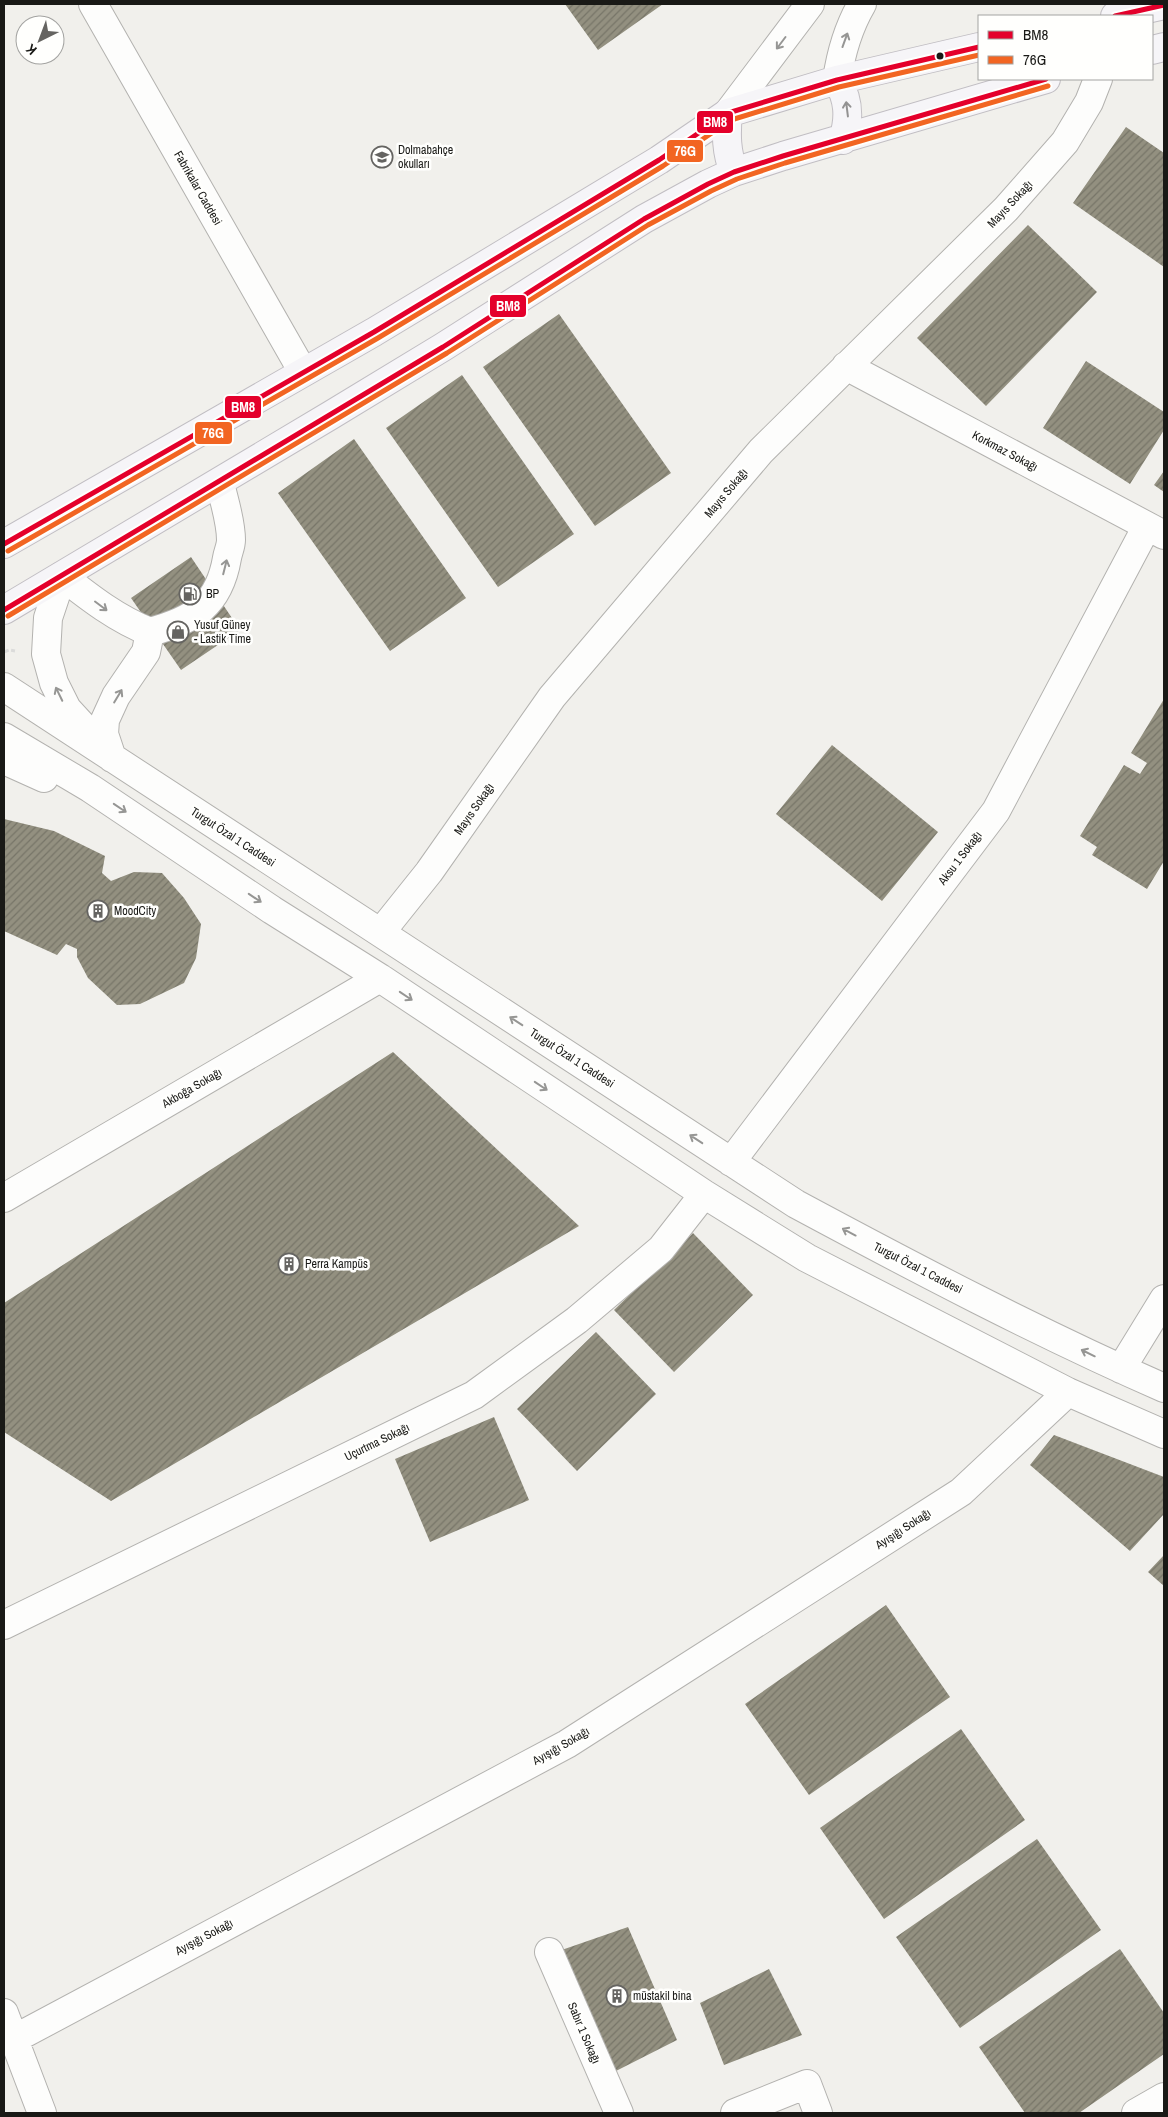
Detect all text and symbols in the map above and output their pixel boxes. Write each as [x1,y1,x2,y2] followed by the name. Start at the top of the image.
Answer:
[15,15,65,65] north arrow
[978,15,1153,80] legend
[1023,24,1048,45] text: BM8
[841,33,850,49] one-way arrow
[776,36,786,50] one-way arrow
[22,40,40,59] text: K
[1023,49,1046,70] text: 76G
[935,51,945,61] unlabelled marker
[842,101,852,117] one-way arrow
[696,110,734,134] line badge: BM8
[703,113,727,131] text: BM8
[666,139,704,163] line badge: 76G
[398,142,453,172] place label: Dolmabahçe okulları
[674,142,696,160] text: 76G
[370,145,394,169] school or university icon: Dolmabahçe okulları
[170,148,226,228] street label: Fabrikalar Caddesi
[984,177,1036,231] street label: Mayıs Sokağı
[489,294,527,318] line badge: BM8
[496,297,520,315] text: BM8
[224,395,262,419] line badge: BM8
[231,398,255,416] text: BM8
[194,421,233,445] line badge: 76G
[202,424,224,442] text: 76G
[969,427,1041,475] street label: Korkmaz Sokağı
[701,465,751,521] street label: Mayıs Sokağı
[221,560,230,576] one-way arrow
[178,582,202,606] fuel station icon: BP
[206,586,220,602] place label: BP
[94,600,107,611] one-way arrow
[194,617,251,647] place label: Yusuf Güney - Lastik Time
[166,620,190,644] shop icon: Yusuf Güney - Lastik Time
[54,686,64,701] one-way arrow
[113,689,123,703] one-way arrow
[450,780,498,838] street label: Mayıs Sokağı
[112,803,126,813] one-way arrow
[187,803,279,870] street label: Turgut Özal 1 Caddesi
[934,828,985,889] street label: Aksu 1 Sokağı
[248,893,262,904] one-way arrow
[86,899,110,923] building icon: MoodCity
[114,903,156,919] place label: MoodCity
[399,991,413,1001] one-way arrow
[509,1016,523,1026] one-way arrow
[526,1024,618,1091] street label: Turgut Özal 1 Caddesi
[158,1064,225,1112] street label: Akboğa Sokağı
[534,1081,548,1091] one-way arrow
[689,1134,703,1144] one-way arrow
[843,1227,857,1237] one-way arrow
[871,1238,966,1297] street label: Turgut Özal 1 Caddesi
[277,1252,301,1276] building icon: Perra Kampüs
[305,1256,368,1272] place label: Perra Kampüs
[1081,1348,1096,1357] one-way arrow
[342,1419,412,1465] street label: Uçurtma Sokağı
[871,1505,934,1553] street label: Ayışığı Sokağı
[529,1723,592,1769] street label: Ayışığı Sokağı
[171,1915,236,1959] street label: Ayışığı Sokağı
[605,1984,629,2008] building icon: müstakil bina
[633,1988,692,2004] place label: müstakil bina
[564,2000,604,2066] street label: Sabır 1 Sokağı

